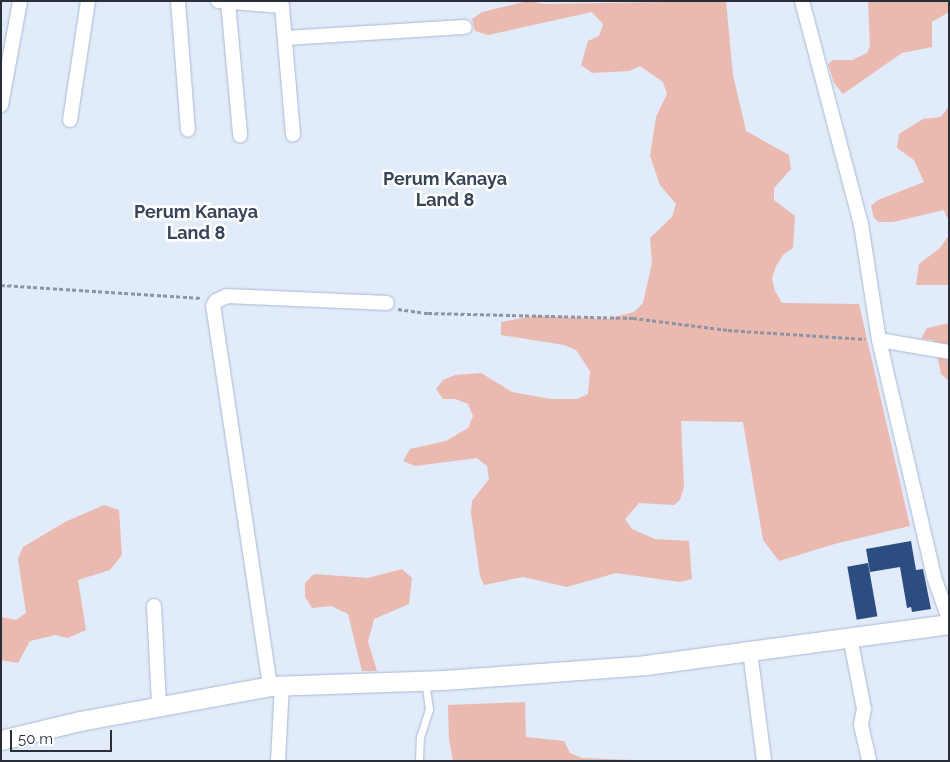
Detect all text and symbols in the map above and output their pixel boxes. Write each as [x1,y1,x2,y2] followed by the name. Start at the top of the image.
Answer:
[383,169,507,212] district label: Perum Kanaya Land 8
[134,202,258,244] district label: Perum Kanaya Land 8
[12,720,115,752] scale bar
[18,730,53,748] text: 50 m

